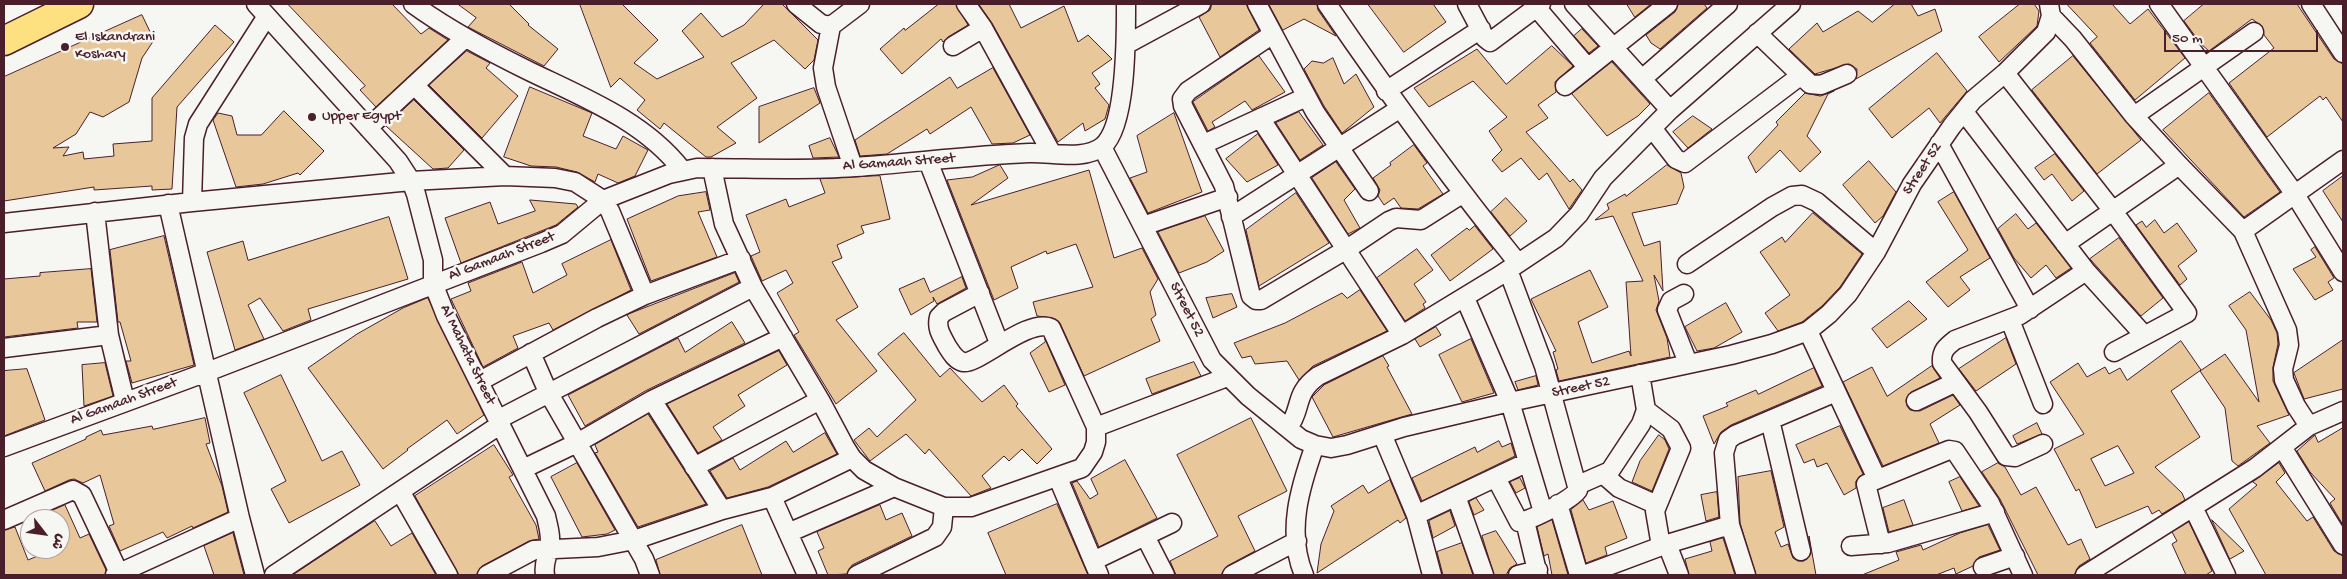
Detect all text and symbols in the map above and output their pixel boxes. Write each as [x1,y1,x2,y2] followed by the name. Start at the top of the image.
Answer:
[2167,20,2321,52] scale bar
[75,29,155,64] place label: El Iskandrani Koshary
[2172,30,2203,48] text: 50 m
[59,41,71,53] marker: El Iskandrani Koshary
[322,108,401,126] place label: Upper Egypt
[306,111,318,123] marker: Upper Egypt
[1899,139,1947,199] street label: Street 52
[842,150,956,176] street label: Al Gamaah Street
[446,228,558,286] street label: Al Gamaah Street
[1165,280,1207,340] street label: Street 52
[435,302,499,408] street label: Al Mahata Street
[1550,373,1612,403] street label: Street 52
[68,374,180,430] street label: Al Gamaah Street
[20,509,70,559] north arrow
[46,530,69,552] text: ش

